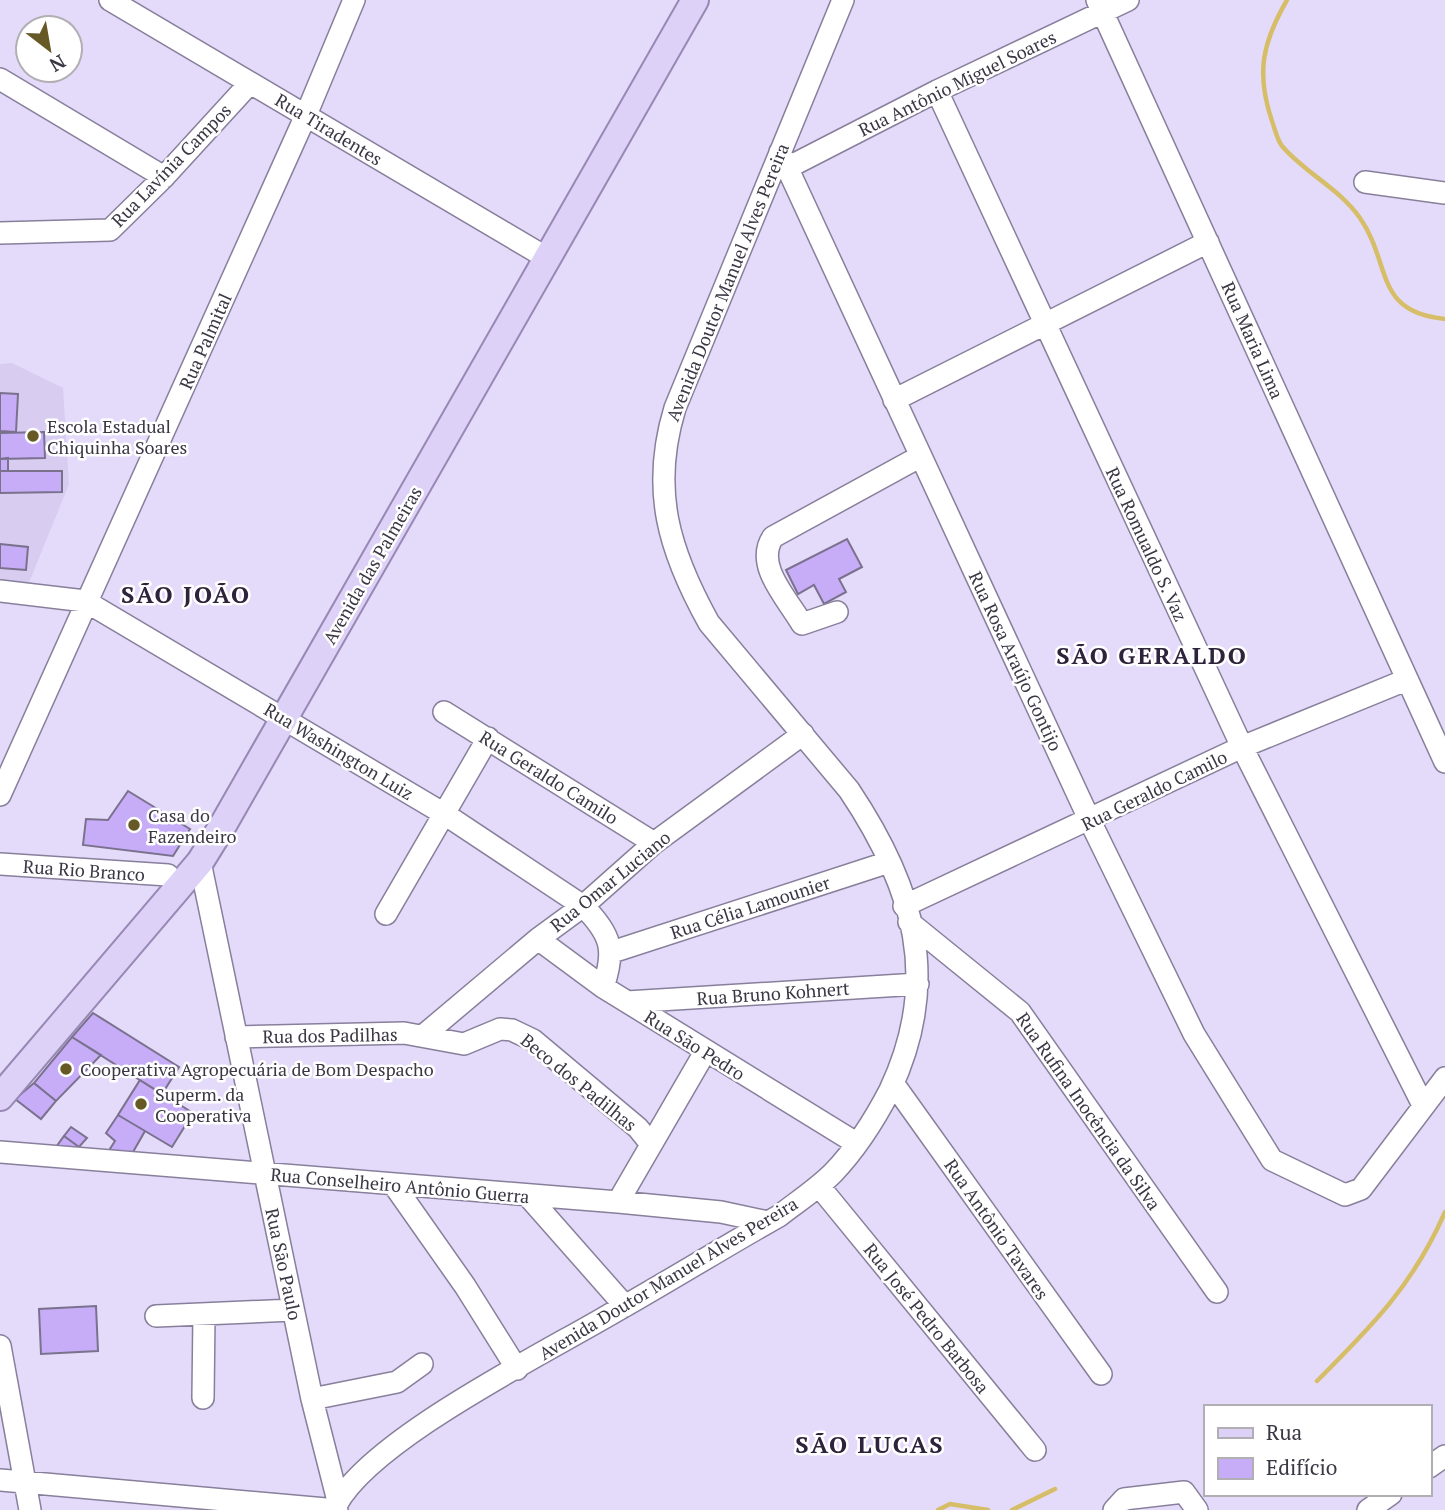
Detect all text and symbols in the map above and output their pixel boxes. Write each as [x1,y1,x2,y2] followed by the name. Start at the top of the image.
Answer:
[14,14,84,84] north arrow
[854,25,1060,141] street label: Rua Antônio Miguel Soares
[45,50,71,79] text: N
[271,88,387,170] street label: Rua Tiradentes
[106,98,236,232] street label: Rua Lavínia Campos
[660,139,794,425] street label: Avenida Doutor Manuel Alves Pereira
[1216,278,1290,402] street label: Rua Maria Lima
[173,289,237,393] street label: Rua Palmital
[47,414,187,459] place label: Escola Estadual Chiquinha Soares
[25,428,41,444] marker: Escola Estadual Chiquinha Soares
[1101,463,1193,625] street label: Rua Romualdo S. Vaz
[317,482,427,648] street label: Avenida das Palmeiras
[964,567,1068,755] street label: Rua Rosa Araújo Gontijo
[121,578,251,610] district label: SÃO JOÃO
[1056,639,1248,671] district label: SÃO GERALDO
[260,697,418,805] street label: Rua Washington Luiz
[475,725,623,829] street label: Rua Geraldo Camilo
[1077,744,1231,836] street label: Rua Geraldo Camilo
[148,803,237,848] place label: Casa do Fazendeiro
[126,817,142,833] marker: Casa do Fazendeiro
[545,825,675,937] street label: Rua Omar Luciano
[22,854,146,886] street label: Rua Rio Branco
[667,870,833,944] street label: Rua Célia Lamounier
[696,976,851,1010] street label: Rua Bruno Kohnert
[640,1005,750,1086] street label: Rua São Pedro
[1011,1007,1167,1215] street label: Rua Rufina Inocência da Silva
[262,1022,398,1048] street label: Rua dos Padilhas
[516,1028,642,1136] street label: Beco dos Padilhas
[80,1057,434,1081] place label: Cooperativa Agropecuária de Bom Despacho
[58,1061,74,1077] marker: Cooperativa Agropecuária de Bom Despacho
[155,1082,252,1127] place label: Superm. da Cooperativa
[133,1096,149,1112] marker: Superm. da Cooperativa
[939,1154,1055,1304] street label: Rua Antônio Tavares
[269,1162,531,1208] street label: Rua Conselheiro Antônio Guerra
[534,1191,802,1365] street label: Avenida Doutor Manuel Alves Pereira
[260,1206,308,1322] street label: Rua São Paulo
[859,1238,995,1398] street label: Rua José Pedro Barbosa
[1204,1405,1431,1496] legend
[1266,1418,1302,1446] text: Rua
[795,1428,945,1460] district label: SÃO LUCAS
[1266,1453,1337,1481] text: Edifício

